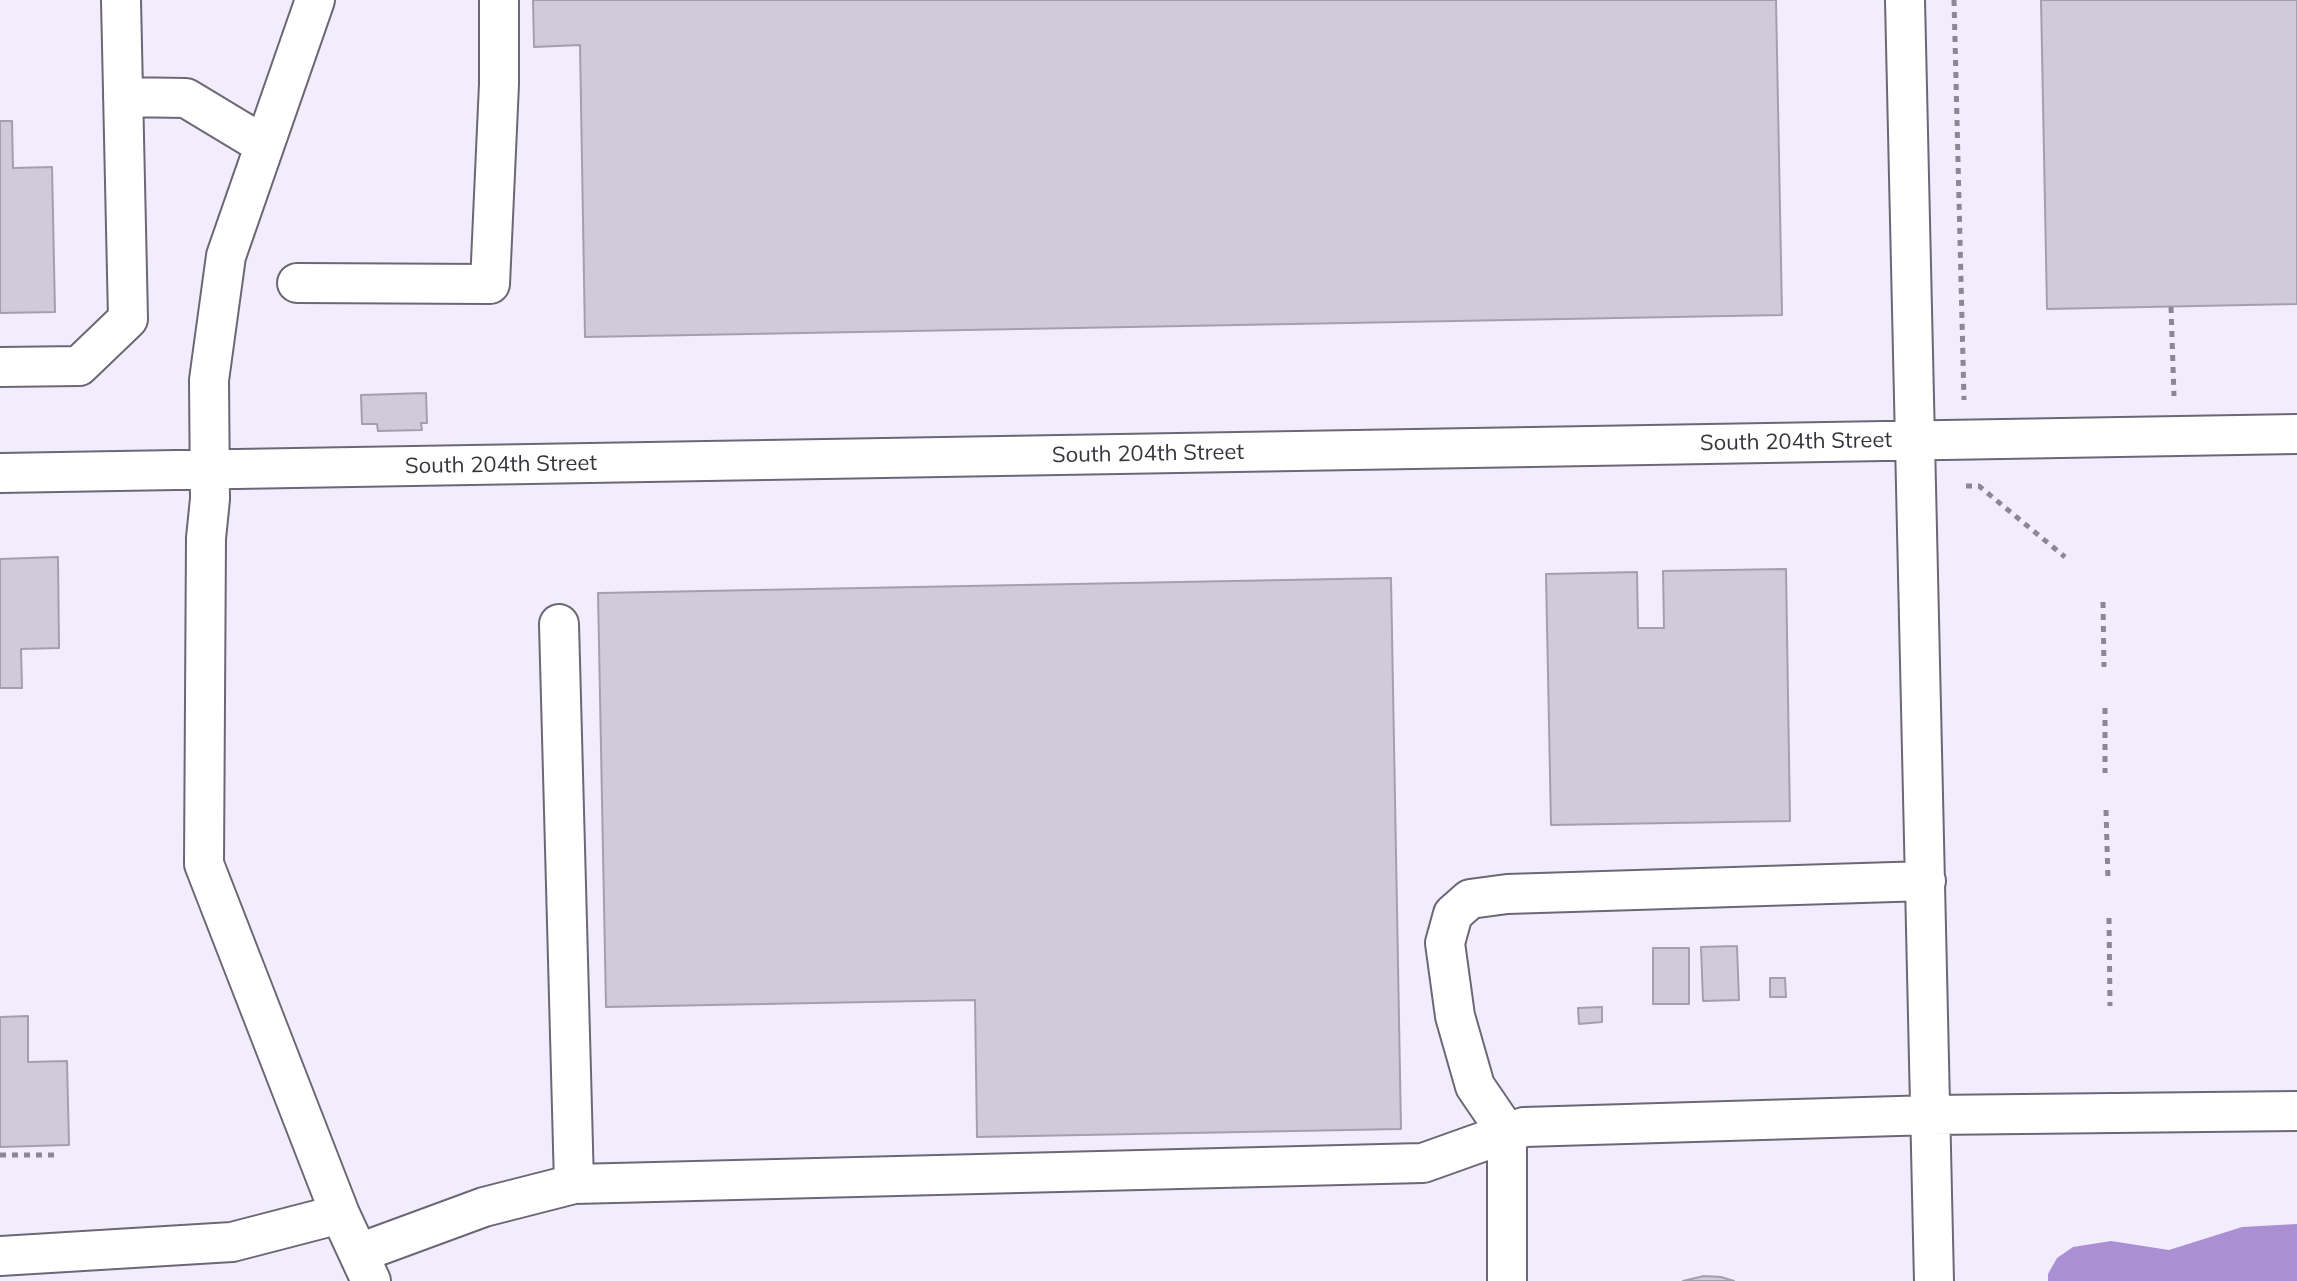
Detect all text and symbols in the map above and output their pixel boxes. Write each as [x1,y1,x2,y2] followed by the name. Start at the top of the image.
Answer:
[1700,427,1892,457] street label: South 204th Street
[1052,439,1244,469] street label: South 204th Street
[405,450,597,480] street label: South 204th Street

